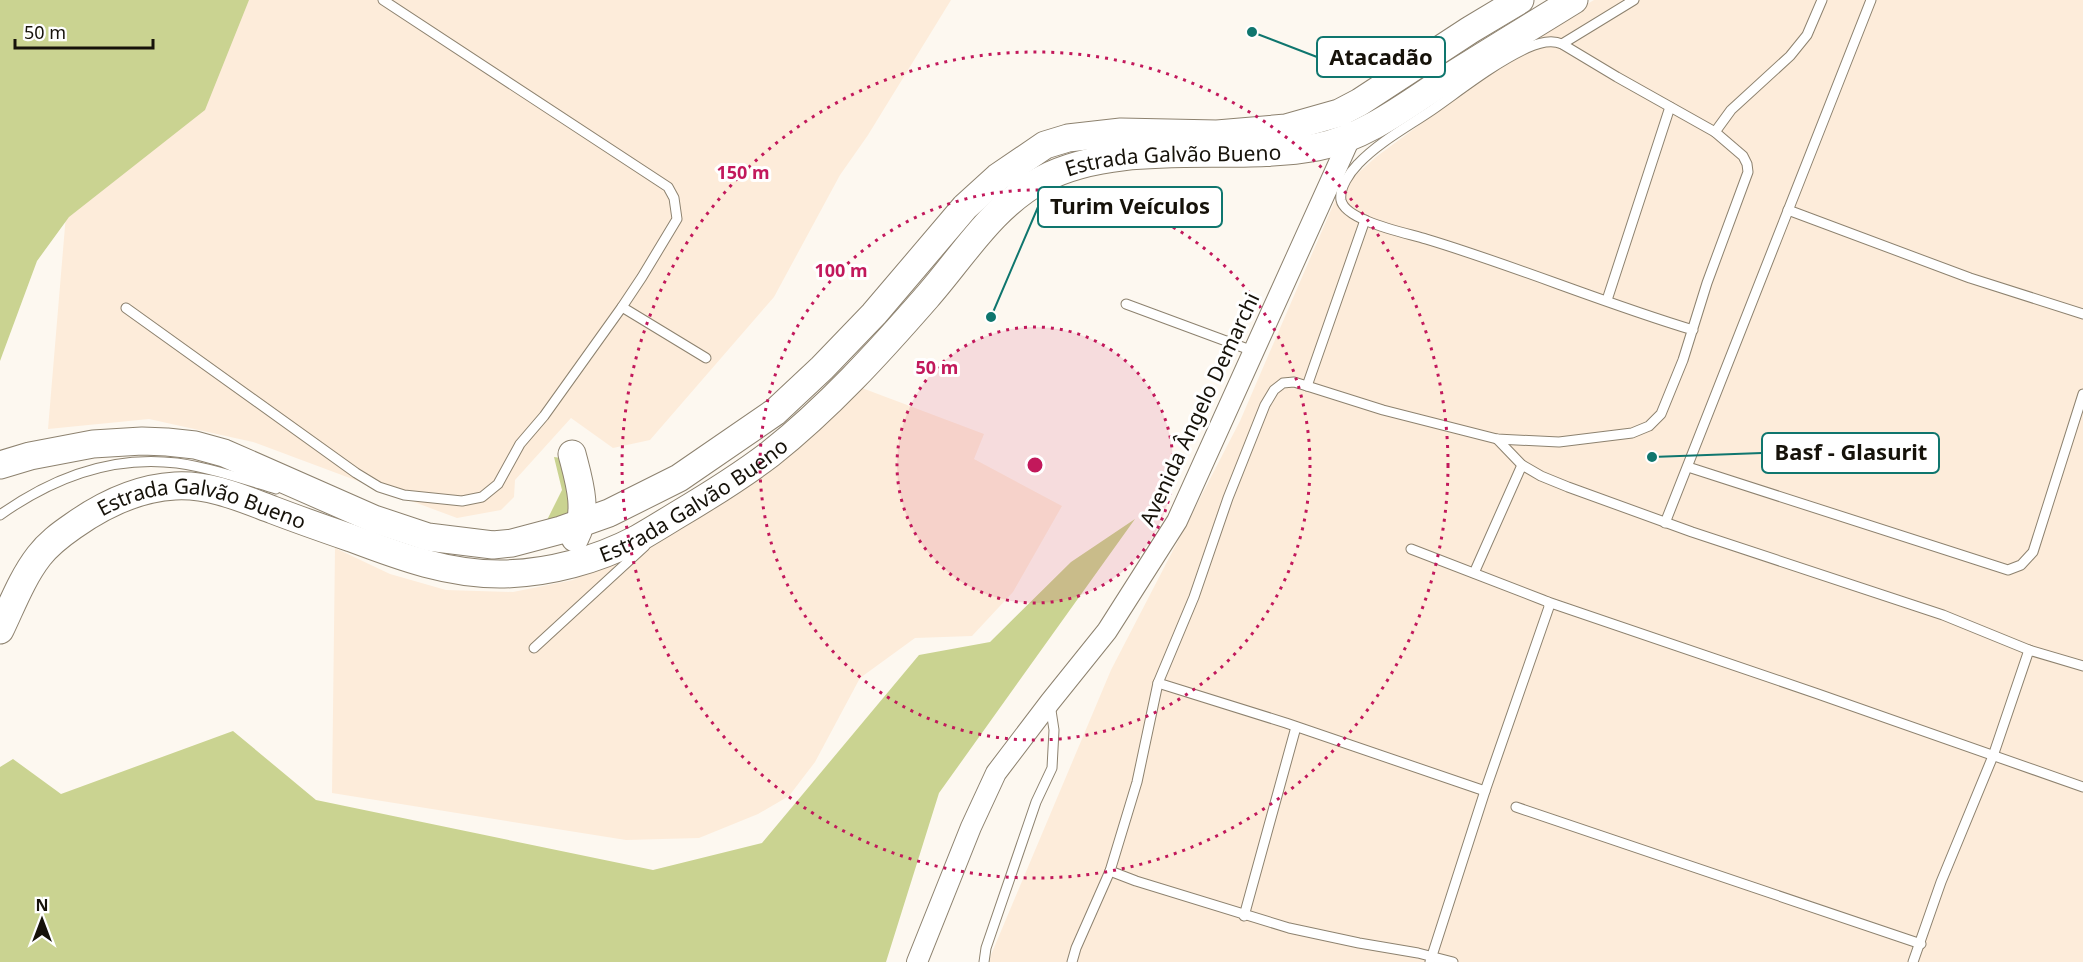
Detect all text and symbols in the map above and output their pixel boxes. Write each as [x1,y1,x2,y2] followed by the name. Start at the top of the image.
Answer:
[15,12,153,50] scale bar
[24,20,66,44] text: 50 m
[1317,37,1445,77] callout: Atacadão
[1329,41,1433,71] text: Atacadão
[1061,138,1282,182] street label: Estrada Galvão Bueno
[716,160,770,184] text: 150 m
[1038,187,1222,227] callout: Turim Veículos
[1050,190,1210,220] text: Turim Veículos
[814,258,868,282] text: 100 m
[1133,288,1265,530] street label: Avenida Ângelo Demarchi
[916,355,958,379] text: 50 m
[595,431,793,568] street label: Estrada Galvão Bueno
[1762,433,1939,473] callout: Basf - Glasurit
[1775,436,1927,466] text: Basf - Glasurit
[1025,455,1045,475] centre of rings
[92,472,310,535] street label: Estrada Galvão Bueno
[12,890,72,950] north arrow
[35,894,49,916] text: N

